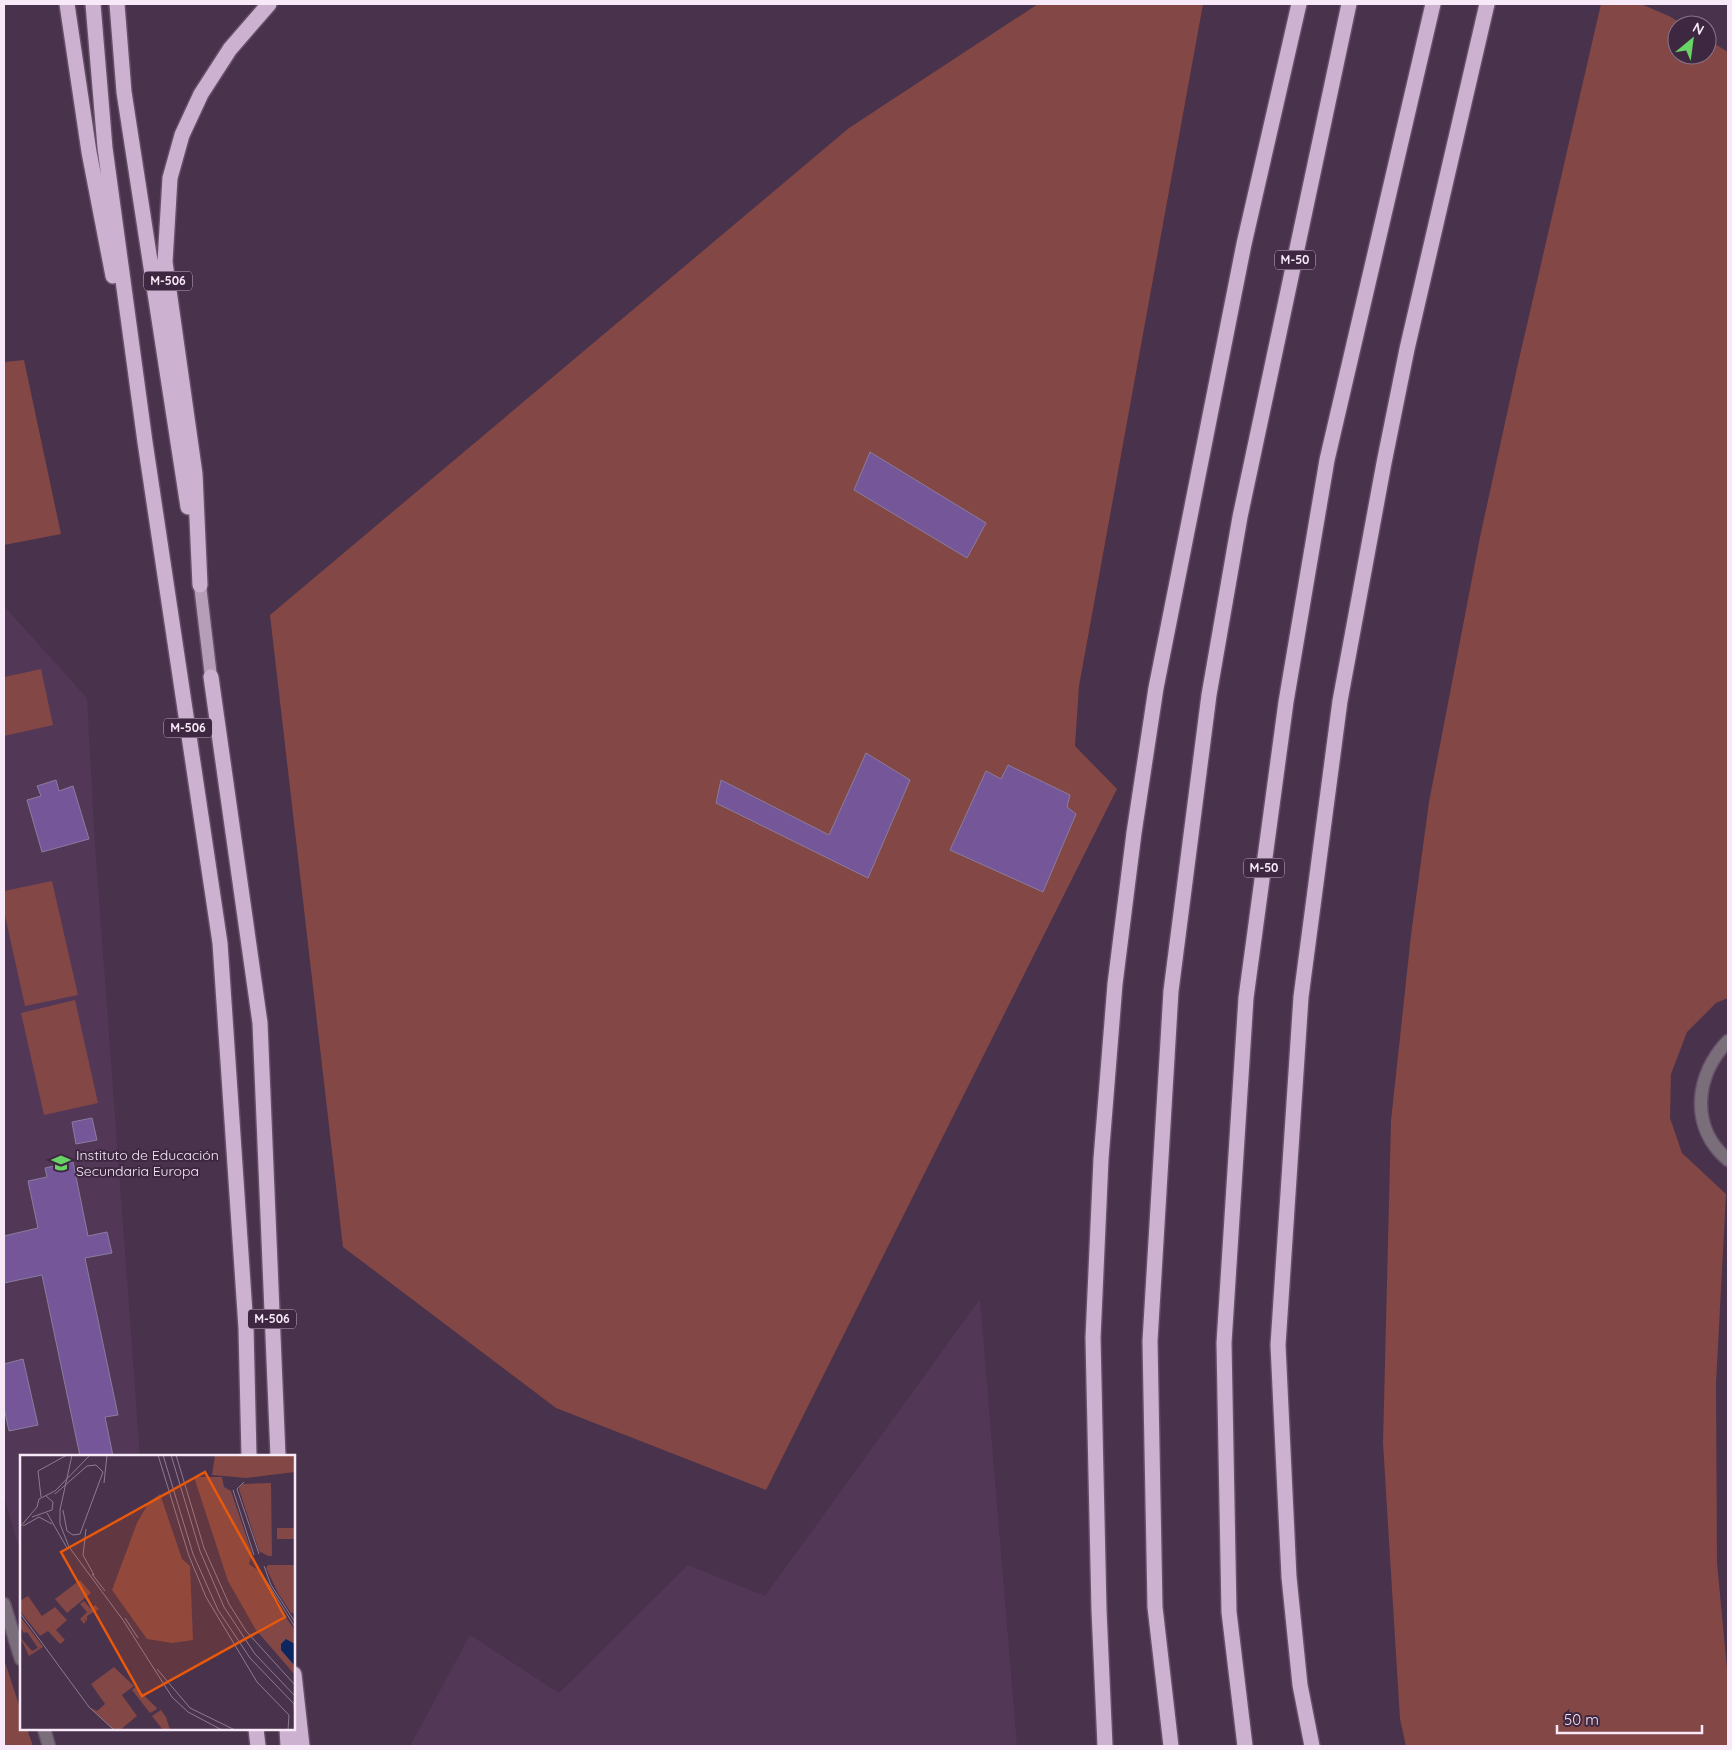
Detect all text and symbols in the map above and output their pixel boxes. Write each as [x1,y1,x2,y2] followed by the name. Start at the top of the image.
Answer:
[1667,15,1717,65] north arrow
[1689,18,1707,39] text: N
[1275,250,1315,270] road number: M-50
[144,272,192,290] road number: M-506
[164,718,212,738] road number: M-506
[1244,858,1284,878] road number: M-50
[76,1146,219,1180] place label: Instituto de Educación Secundaria Europa
[50,1152,72,1174] school or university icon: Instituto de Educación Secundaria Europa
[248,1310,296,1328] road number: M-506
[20,1455,295,1730] inset map
[1557,1702,1702,1734] scale bar
[1564,1710,1599,1729] text: 50 m

